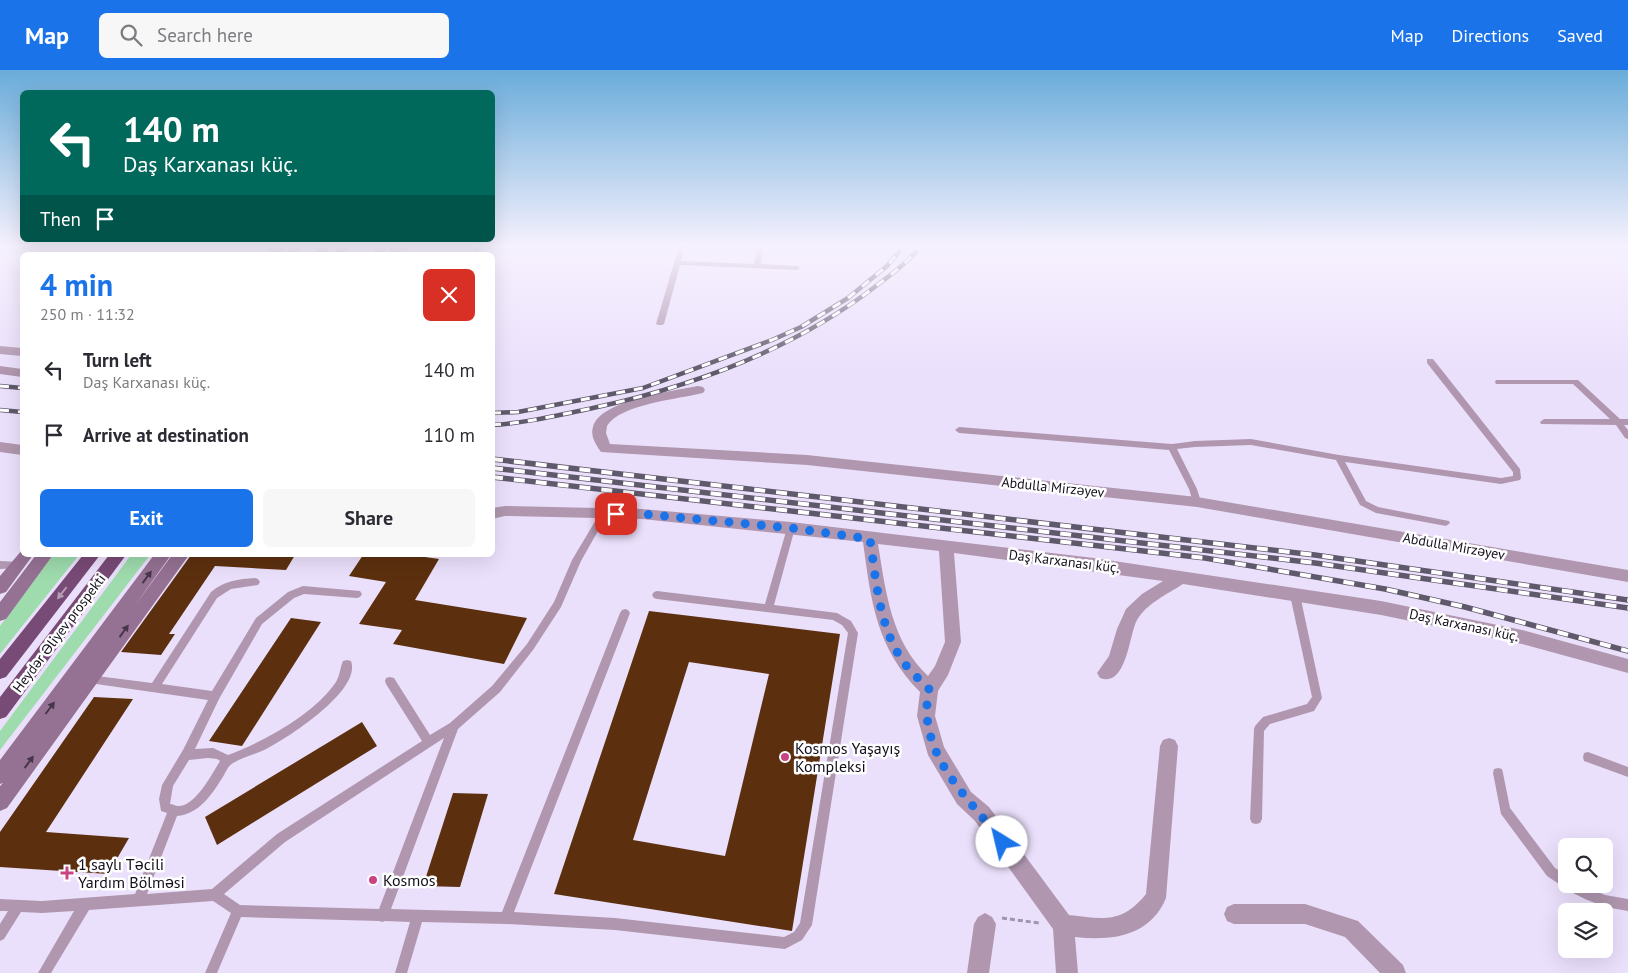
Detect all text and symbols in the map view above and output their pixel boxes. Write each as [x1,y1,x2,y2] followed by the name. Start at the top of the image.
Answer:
[99,13,449,58] search box
[25,20,69,51] text: Map
[117,21,145,49] icon: search
[157,23,253,47] text: Search here
[1391,24,1423,47] text: Map
[1451,24,1529,47] text: Directions
[1557,24,1603,47] text: Saved
[123,106,220,152] text: 140 m
[40,110,105,175] icon: left
[123,150,298,178] text: Daş Karxanası küç.
[91,205,119,233] icon: arrive
[40,207,81,231] text: Then
[40,265,113,304] text: 4 min
[423,269,475,321] button: close
[40,304,135,324] text: 250 m · 11:32
[83,348,152,372] text: Turn left
[40,356,68,384] icon: left
[423,358,475,382] text: 140 m
[83,372,210,392] text: Daş Karxanası küç.
[40,421,68,449] icon: arrive
[83,423,249,447] text: Arrive at destination
[423,423,475,447] text: 110 m
[1001,473,1106,501] street label: Abdulla Mirzəyev
[40,489,253,547] button: Exit
[263,489,475,547] button: Share
[595,493,637,535] pin
[602,500,630,528] icon: arrive
[1402,528,1507,564] street label: Abdulla Mirzəyev
[1008,545,1120,577] street label: Daş Karxanası küç.
[9,570,109,696] street label: Heydər Əliyev prospekti
[142,570,152,584] one-way arrow
[56,587,67,600] one-way arrow
[1408,605,1520,645] street label: Daş Karxanası küç.
[119,624,129,638] one-way arrow
[45,702,56,715] one-way arrow
[795,738,901,776] place label: Kosmos Yaşayış Kompleksi
[779,751,791,763] marker: Kosmos Yaşayış Kompleksi
[23,756,34,769] one-way arrow
[975,815,1027,867] position arrow
[1558,838,1613,958] map controls
[1558,838,1613,893] button: search
[78,854,185,892] place label: 1 saylı Təcili Yardım Bölməsi
[60,866,74,880] marker: 1 saylı Təcili Yardım Bölməsi
[383,870,436,890] place label: Kosmos
[367,874,379,886] marker: Kosmos
[1558,903,1613,958] button: layers

